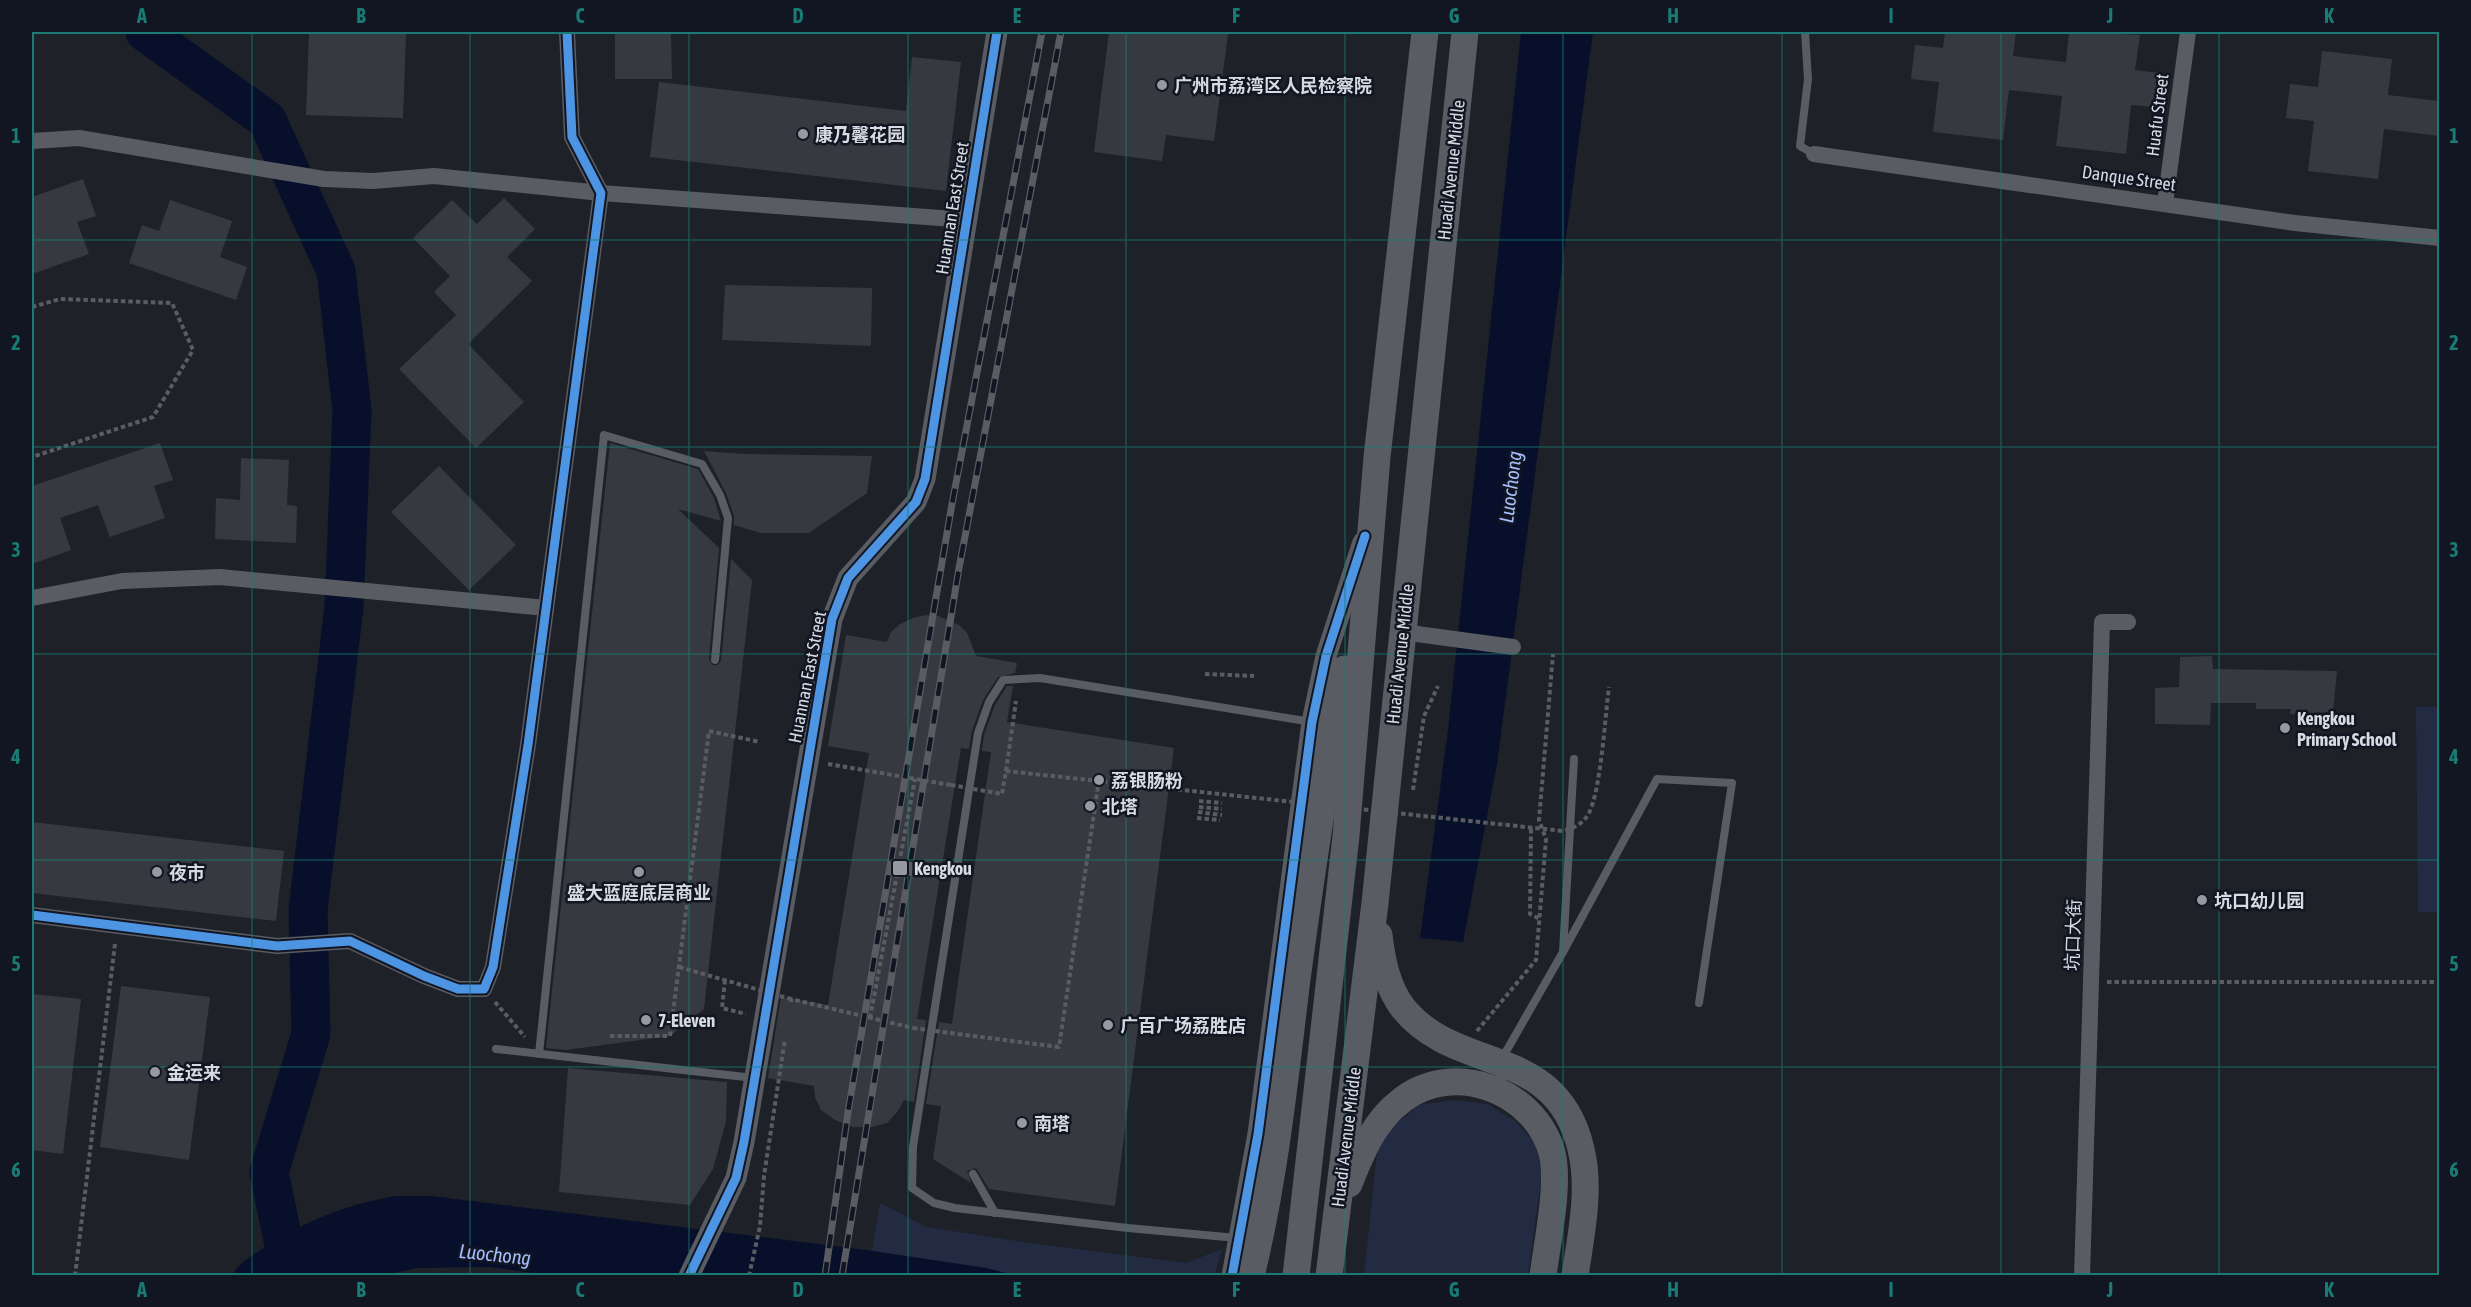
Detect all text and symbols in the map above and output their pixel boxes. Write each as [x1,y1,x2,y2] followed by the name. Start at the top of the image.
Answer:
[136,4,147,27] text: A
[356,4,366,27] text: B
[576,4,585,27] text: C
[792,4,804,27] text: D
[1013,4,1022,27] text: E
[1232,4,1240,27] text: F
[1449,4,1460,27] text: G
[1667,4,1679,27] text: H
[1888,4,1894,27] text: I
[2106,4,2113,27] text: J
[2324,4,2334,27] text: K
[2142,72,2172,158] street label: Huafu Street
[1174,75,1372,96] place label: 广州市荔湾区人民检察院
[1155,78,1169,92] marker: 广州市荔湾区人民检察院
[1433,99,1469,241] street label: Huadi Avenue Middle
[11,124,21,147] text: 1
[815,124,905,145] place label: 康乃馨花园
[2449,124,2459,147] text: 1
[796,127,810,141] marker: 康乃馨花园
[931,140,973,276] street label: Huannan East Street
[2081,161,2177,195] street label: Danque Street
[11,331,21,354] text: 2
[2449,331,2459,354] text: 2
[1494,450,1526,524] water label: Luochong
[11,538,21,561] text: 3
[2449,538,2459,561] text: 3
[1382,583,1418,725] street label: Huadi Avenue Middle
[784,609,830,745] street label: Huannan East Street
[2297,708,2397,750] place label: Kengkou Primary School
[2278,721,2292,735] marker: Kengkou Primary School
[10,745,21,768] text: 4
[2448,745,2459,768] text: 4
[1111,770,1183,791] place label: 荔银肠粉
[1092,773,1106,787] marker: 荔银肠粉
[1102,796,1138,817] place label: 北塔
[1083,799,1097,813] marker: 北塔
[914,858,972,879] place label: Kengkou
[891,859,909,877] marker: Kengkou
[169,862,205,883] place label: 夜市
[150,865,164,879] marker: 夜市
[632,865,646,879] marker: 盛大蓝庭底层商业
[567,882,711,903] place label: 盛大蓝庭底层商业
[2214,890,2304,911] place label: 坑口幼儿园
[2195,893,2209,907] marker: 坑口幼儿园
[2061,899,2085,971] street label: 坑口大街
[11,952,21,975] text: 5
[2449,952,2459,975] text: 5
[658,1010,716,1031] place label: 7-Eleven
[639,1013,653,1027] marker: 7-Eleven
[1120,1015,1246,1036] place label: 广百广场荔胜店
[1101,1018,1115,1032] marker: 广百广场荔胜店
[167,1062,221,1083] place label: 金运来
[148,1065,162,1079] marker: 金运来
[1327,1066,1365,1208] street label: Huadi Avenue Middle
[1034,1113,1070,1134] place label: 南塔
[1015,1116,1029,1130] marker: 南塔
[11,1158,21,1181] text: 6
[2449,1158,2459,1181] text: 6
[458,1239,532,1269] water label: Luochong
[136,1278,147,1301] text: A
[356,1278,366,1301] text: B
[576,1278,585,1301] text: C
[792,1278,804,1301] text: D
[1013,1278,1022,1301] text: E
[1232,1278,1240,1301] text: F
[1449,1278,1460,1301] text: G
[1667,1278,1679,1301] text: H
[1888,1278,1894,1301] text: I
[2106,1278,2113,1301] text: J
[2324,1278,2334,1301] text: K

